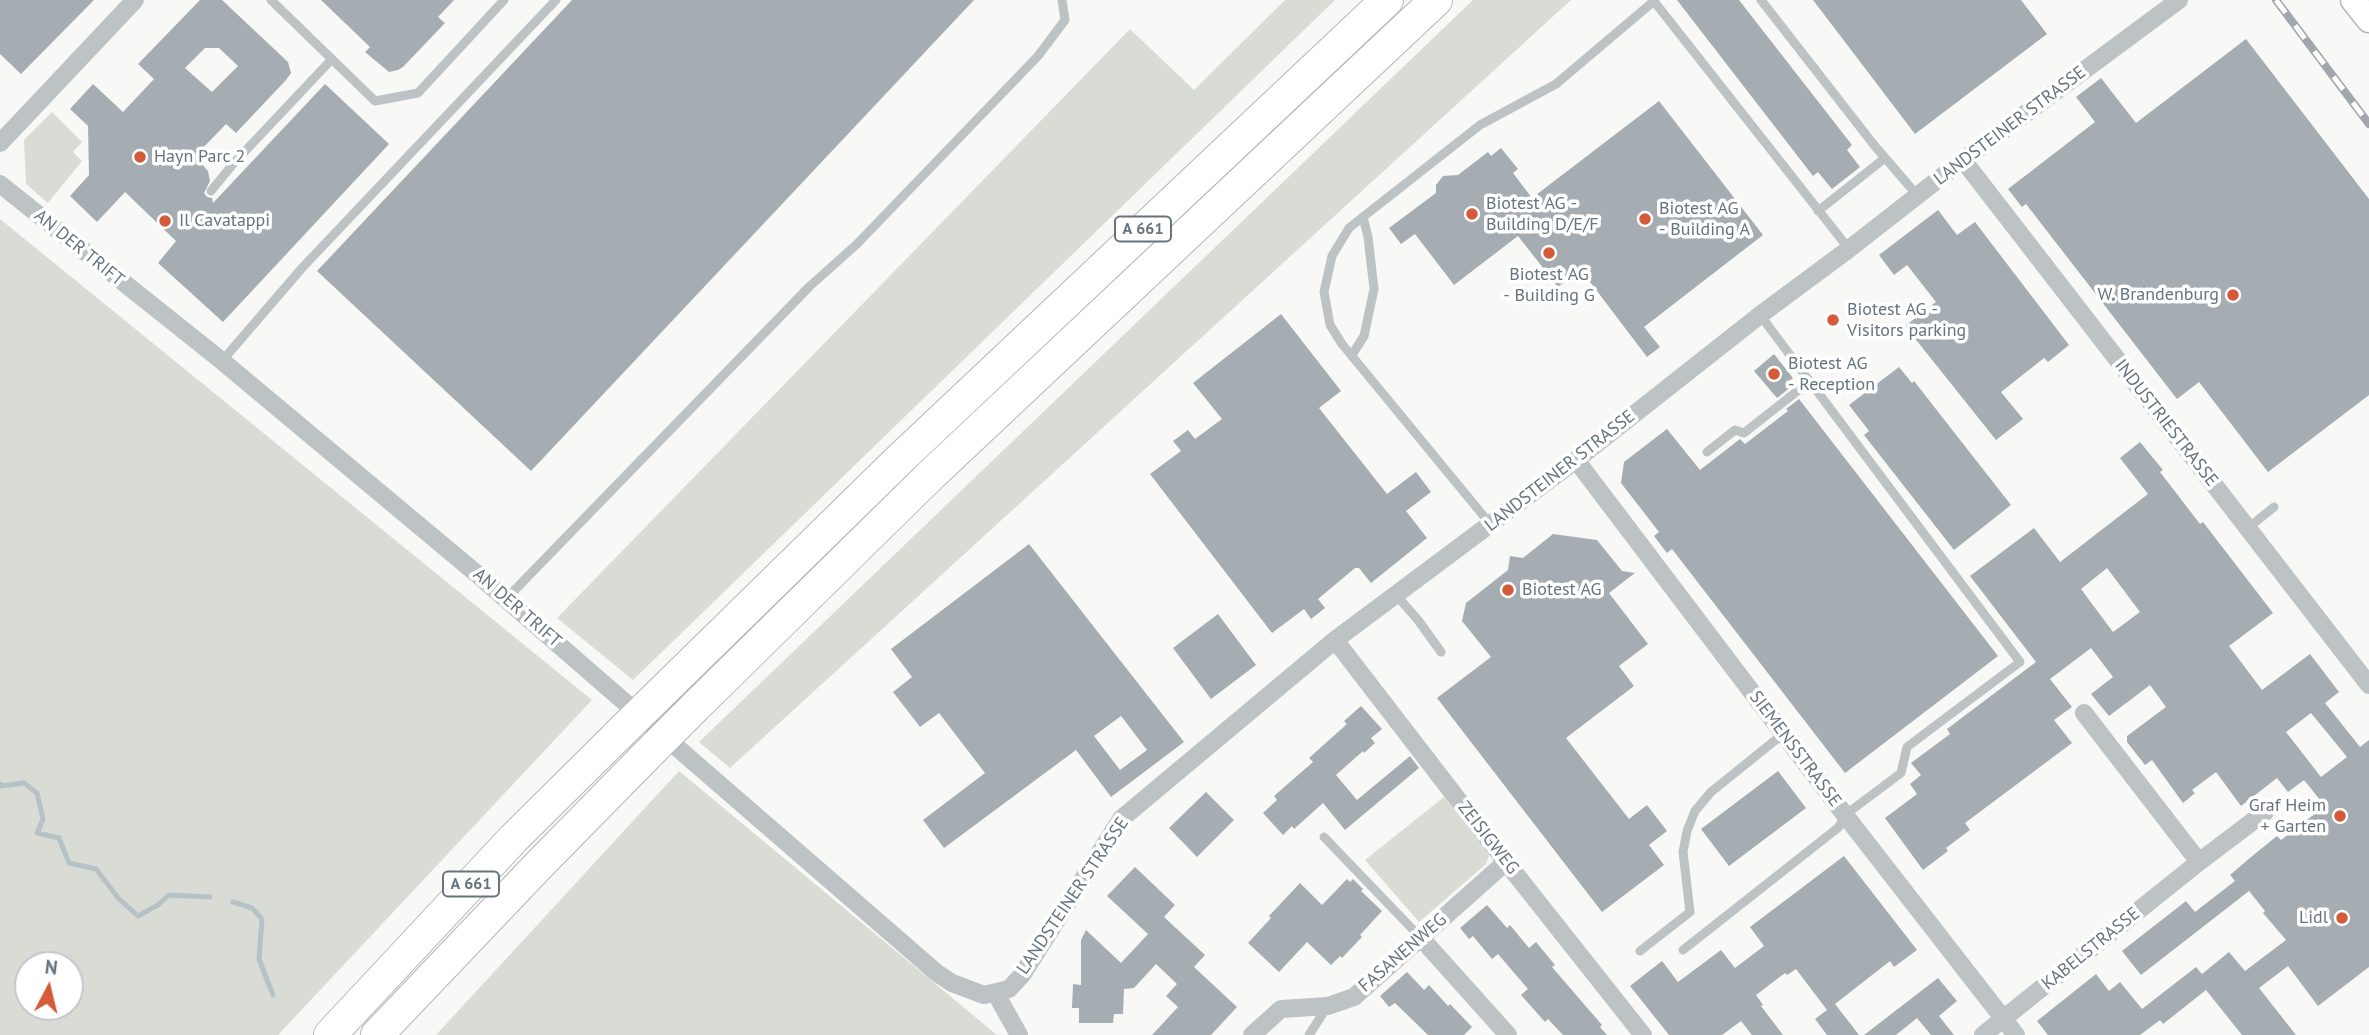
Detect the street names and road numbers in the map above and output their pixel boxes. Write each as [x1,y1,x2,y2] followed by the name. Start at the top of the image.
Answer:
[1930,62,2090,190] street label: LANDSTEINER STRASSE
[30,205,128,291] street label: AN DER TRIFT
[1115,216,1171,242] road number: A 661
[2110,355,2222,491] street label: INDUSTRIESTRASSE
[1481,406,1639,536] street label: LANDSTEINER STRASSE
[469,564,565,652] street label: AN DER TRIFT
[1745,687,1845,811] street label: SIEMENSSTRASSE
[1453,797,1523,879] street label: ZEISIGWEG
[1012,813,1134,979] street label: LANDSTEINER STRASSE
[443,872,499,897] road number: A 661
[2038,903,2144,995] street label: KABELSTRASSE
[1355,909,1451,997] street label: FASANENWEG

